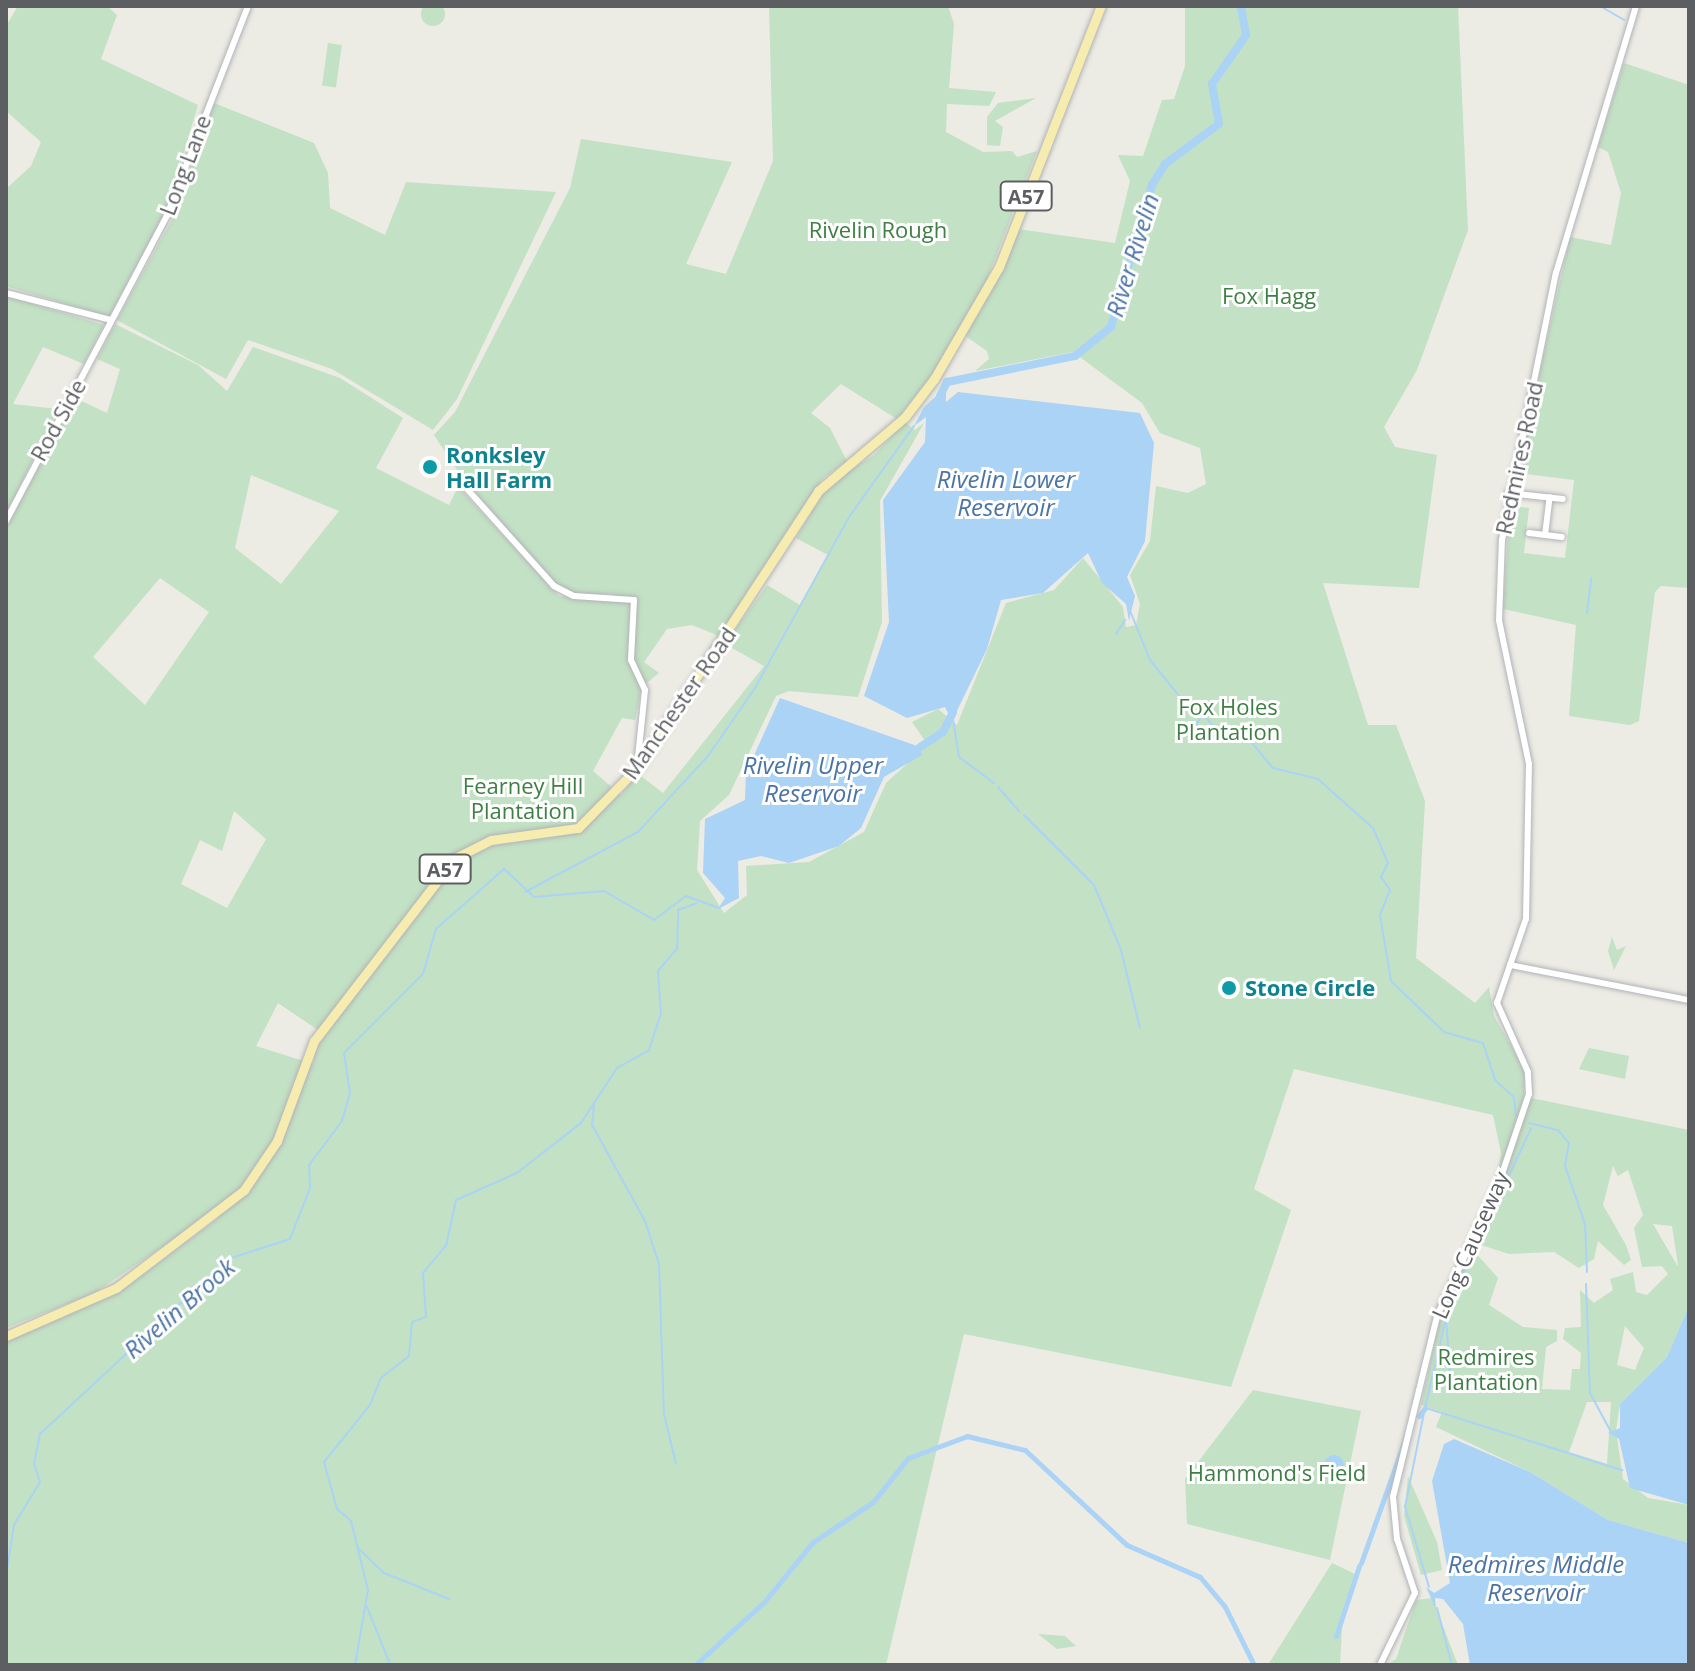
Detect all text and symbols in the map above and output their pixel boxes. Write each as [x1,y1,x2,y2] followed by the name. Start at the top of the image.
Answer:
[154,111,216,219] street label: Long Lane
[998,180,1054,212] road number: A57
[1100,190,1164,320] water label: River Rivelin
[809,217,947,243] park label: Rivelin Rough
[1222,283,1316,309] park label: Fox Hagg
[25,374,91,466] street label: Rod Side
[1490,379,1548,537] street label: Redmires Road
[446,441,552,492] place label: Ronksley Hall Farm
[421,458,439,476] marker: Ronksley Hall Farm
[937,465,1075,521] water label: Rivelin Lower Reservoir
[617,622,741,784] street label: Manchester Road
[1176,693,1280,744] park label: Fox Holes Plantation
[743,751,883,807] water label: Rivelin Upper Reservoir
[463,772,583,824] park label: Fearney Hill Plantation
[417,853,473,885] road number: A57
[1245,975,1375,1001] place label: Stone Circle
[1220,979,1238,997] marker: Stone Circle
[1426,1167,1514,1323] street label: Long Causeway
[118,1252,240,1364] water label: Rivelin Brook
[1434,1343,1538,1394] park label: Redmires Plantation
[1188,1460,1366,1486] park label: Hammond's Field
[1448,1550,1624,1606] water label: Redmires Middle Reservoir

